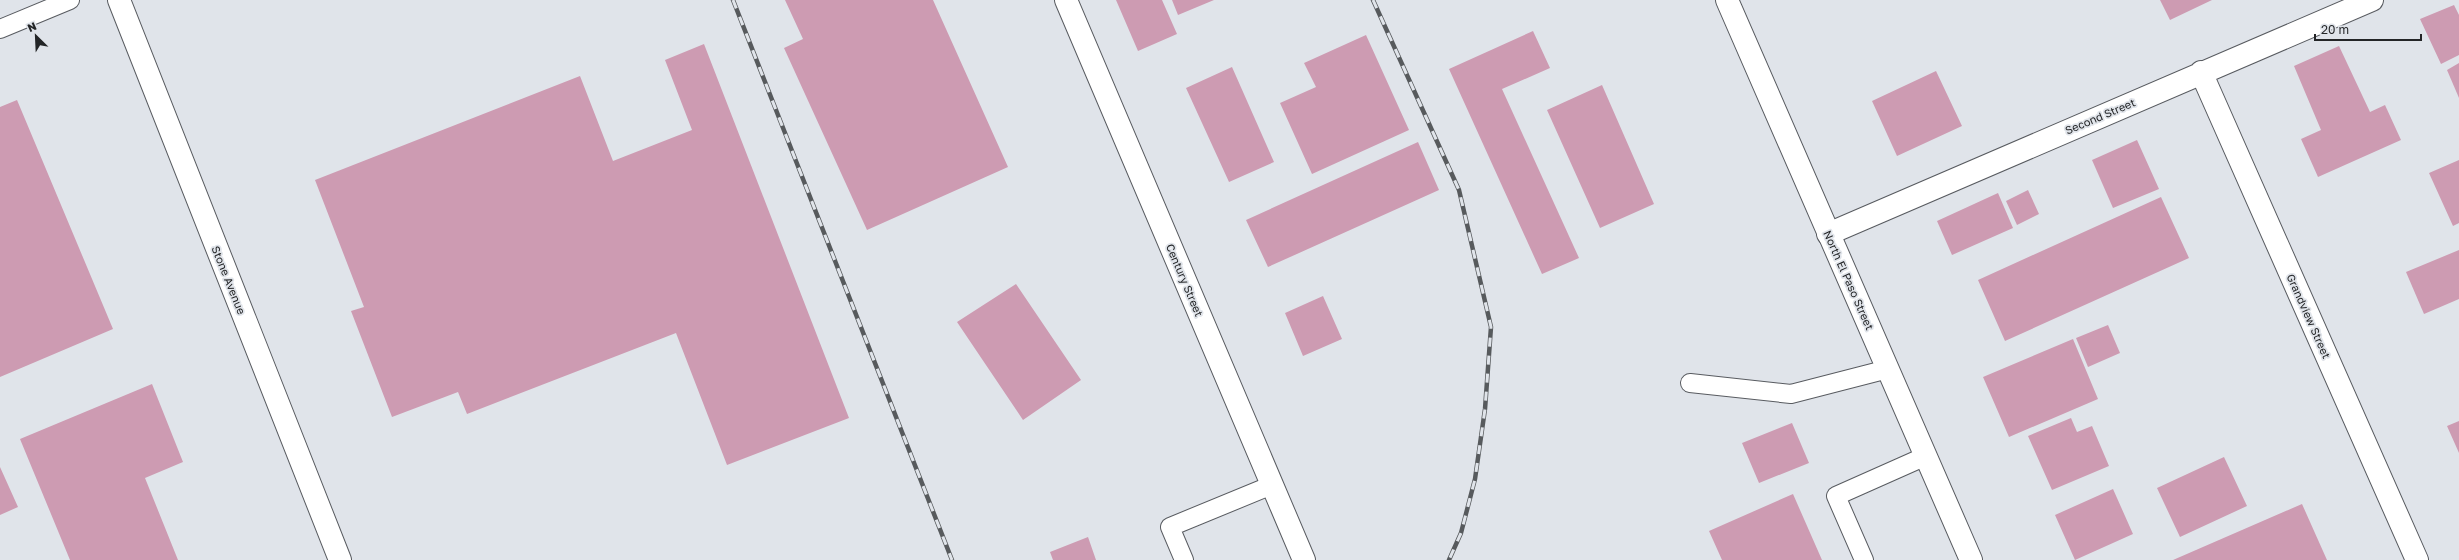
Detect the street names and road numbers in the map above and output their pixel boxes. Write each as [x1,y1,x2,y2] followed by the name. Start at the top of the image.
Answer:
[2063,95,2137,137] street label: Second Street
[1821,228,1877,332] street label: North El Paso Street
[1164,242,1206,318] street label: Century Street
[209,244,249,316] street label: Stone Avenue
[2284,272,2334,360] street label: Grandview Street

